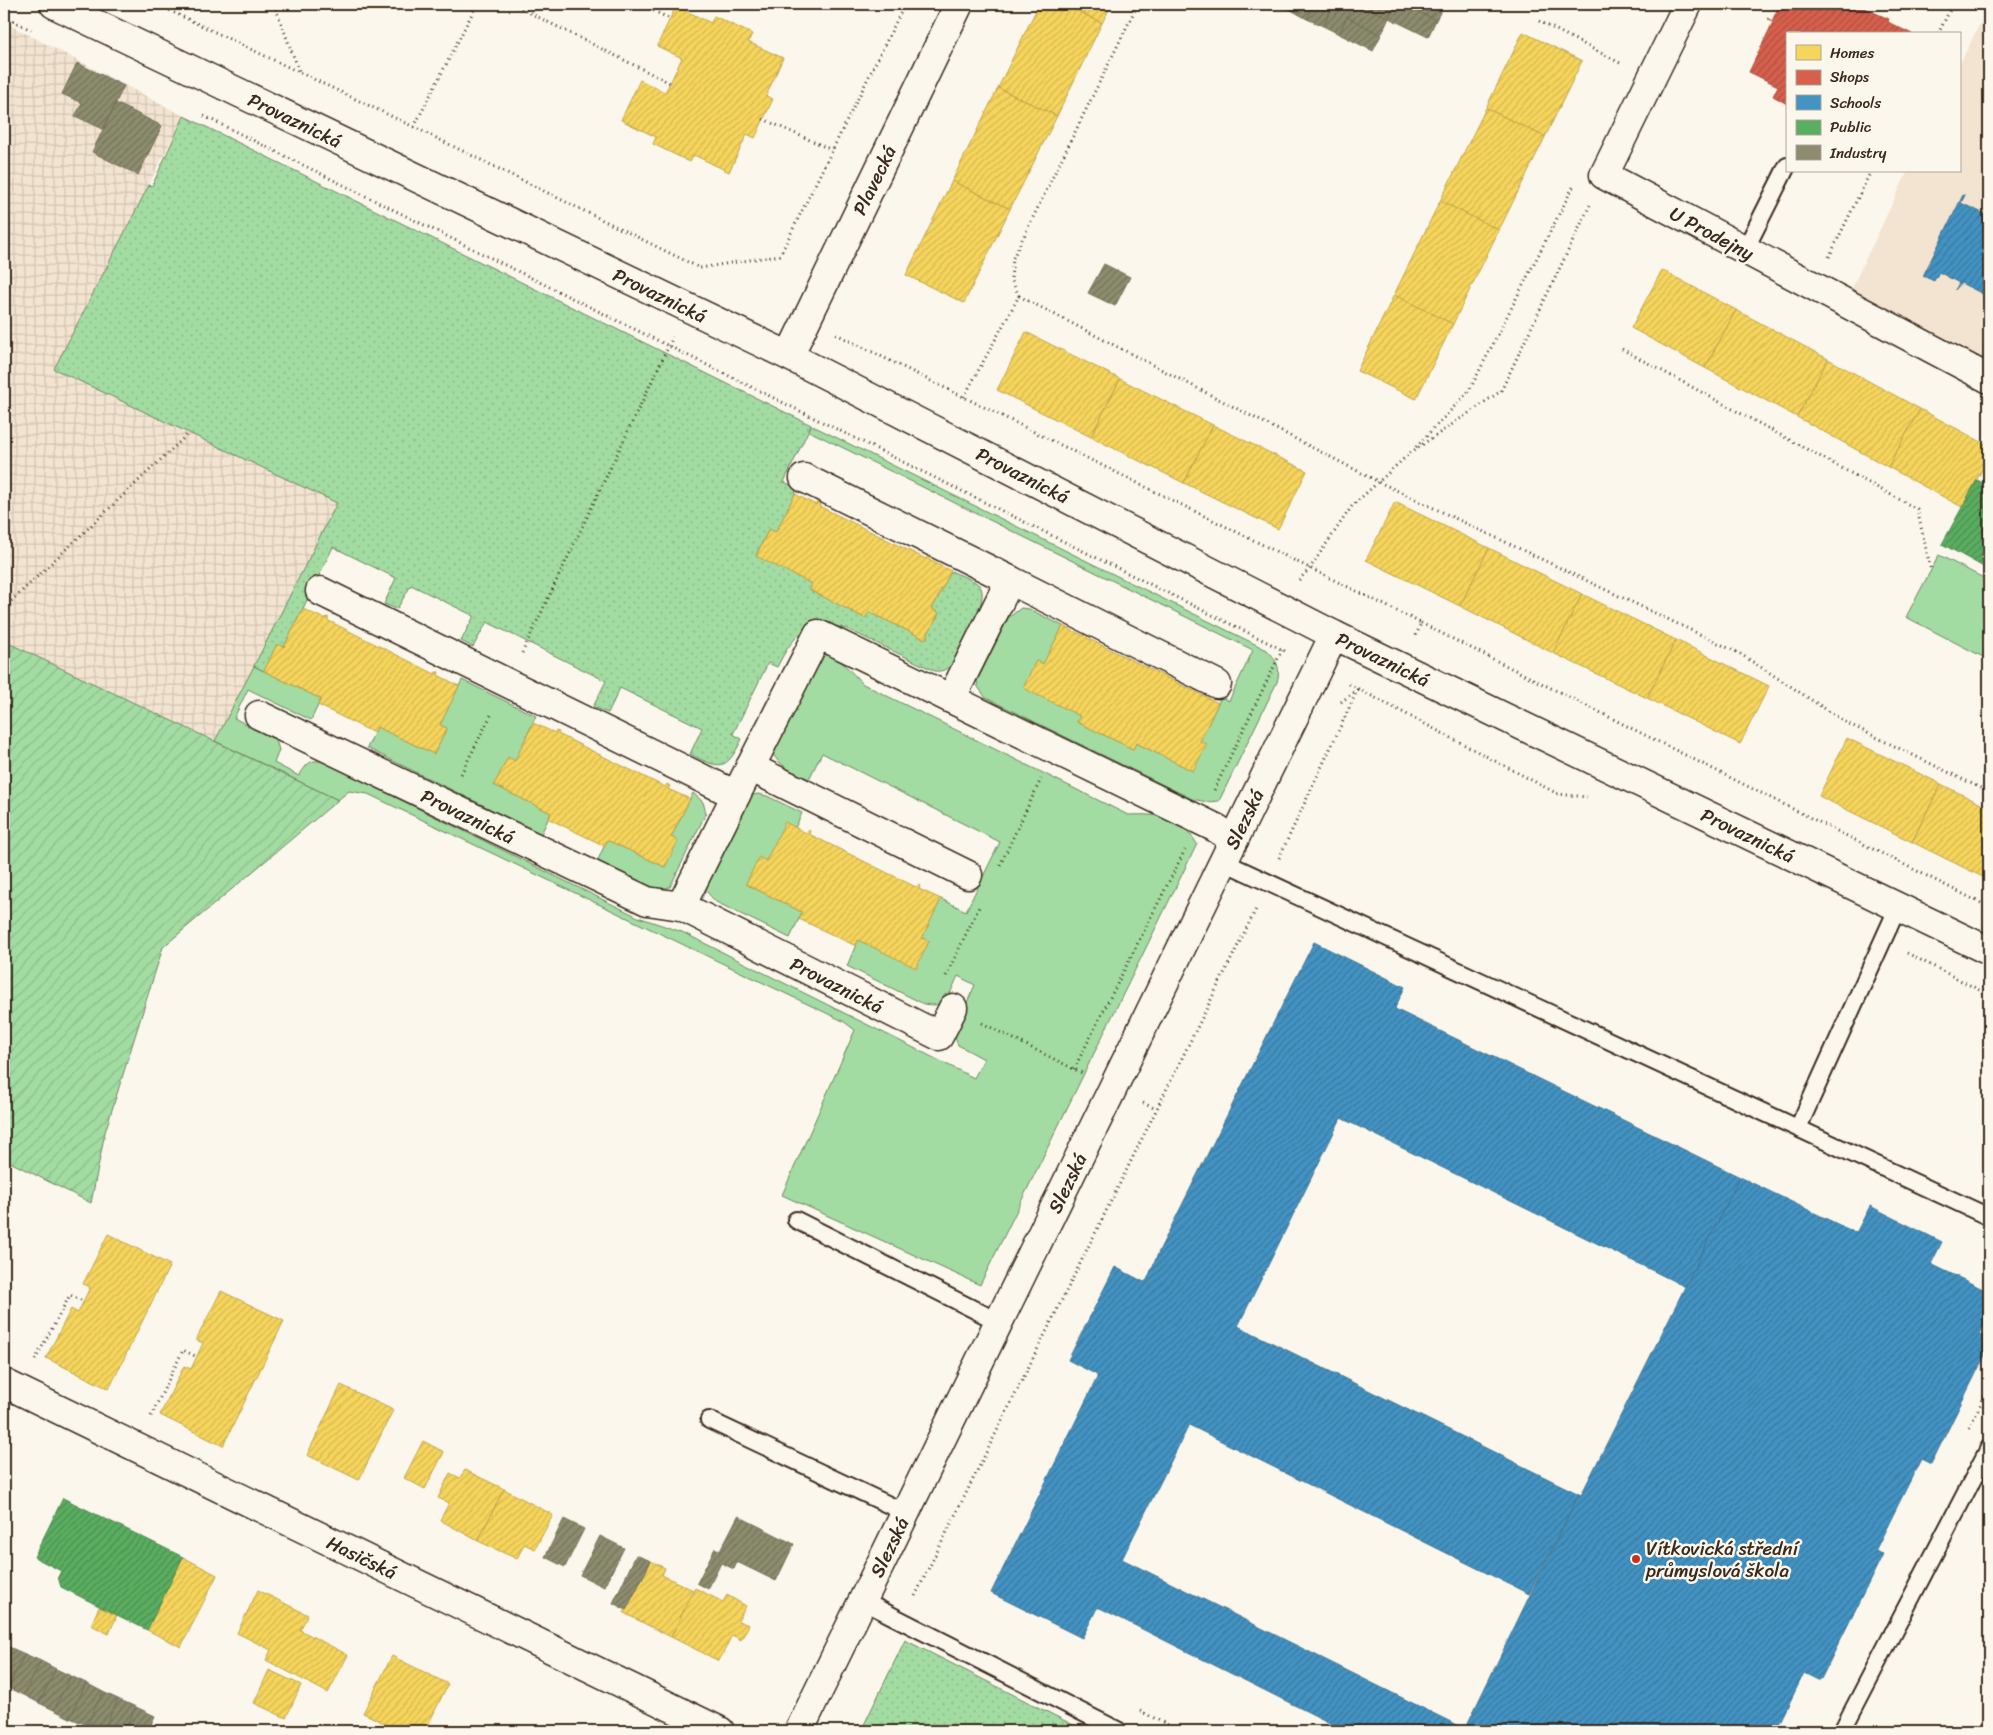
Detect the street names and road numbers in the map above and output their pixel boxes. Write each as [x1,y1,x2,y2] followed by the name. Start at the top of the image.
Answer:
[242,83,348,158] street label: Provaznická
[843,139,906,221] street label: Plavecká
[1663,197,1760,270] street label: U Prodejny
[607,258,713,333] street label: Provaznická
[970,438,1076,513] street label: Provaznická
[1330,622,1436,697] street label: Provaznická
[415,779,521,854] street label: Provaznická
[1216,783,1273,855] street label: Slezská
[1695,798,1801,873] street label: Provaznická
[784,948,890,1023] street label: Provaznická
[1039,1147,1096,1219] street label: Slezská
[861,1511,918,1583] street label: Slezská
[321,1526,403,1589] street label: Hasičská

